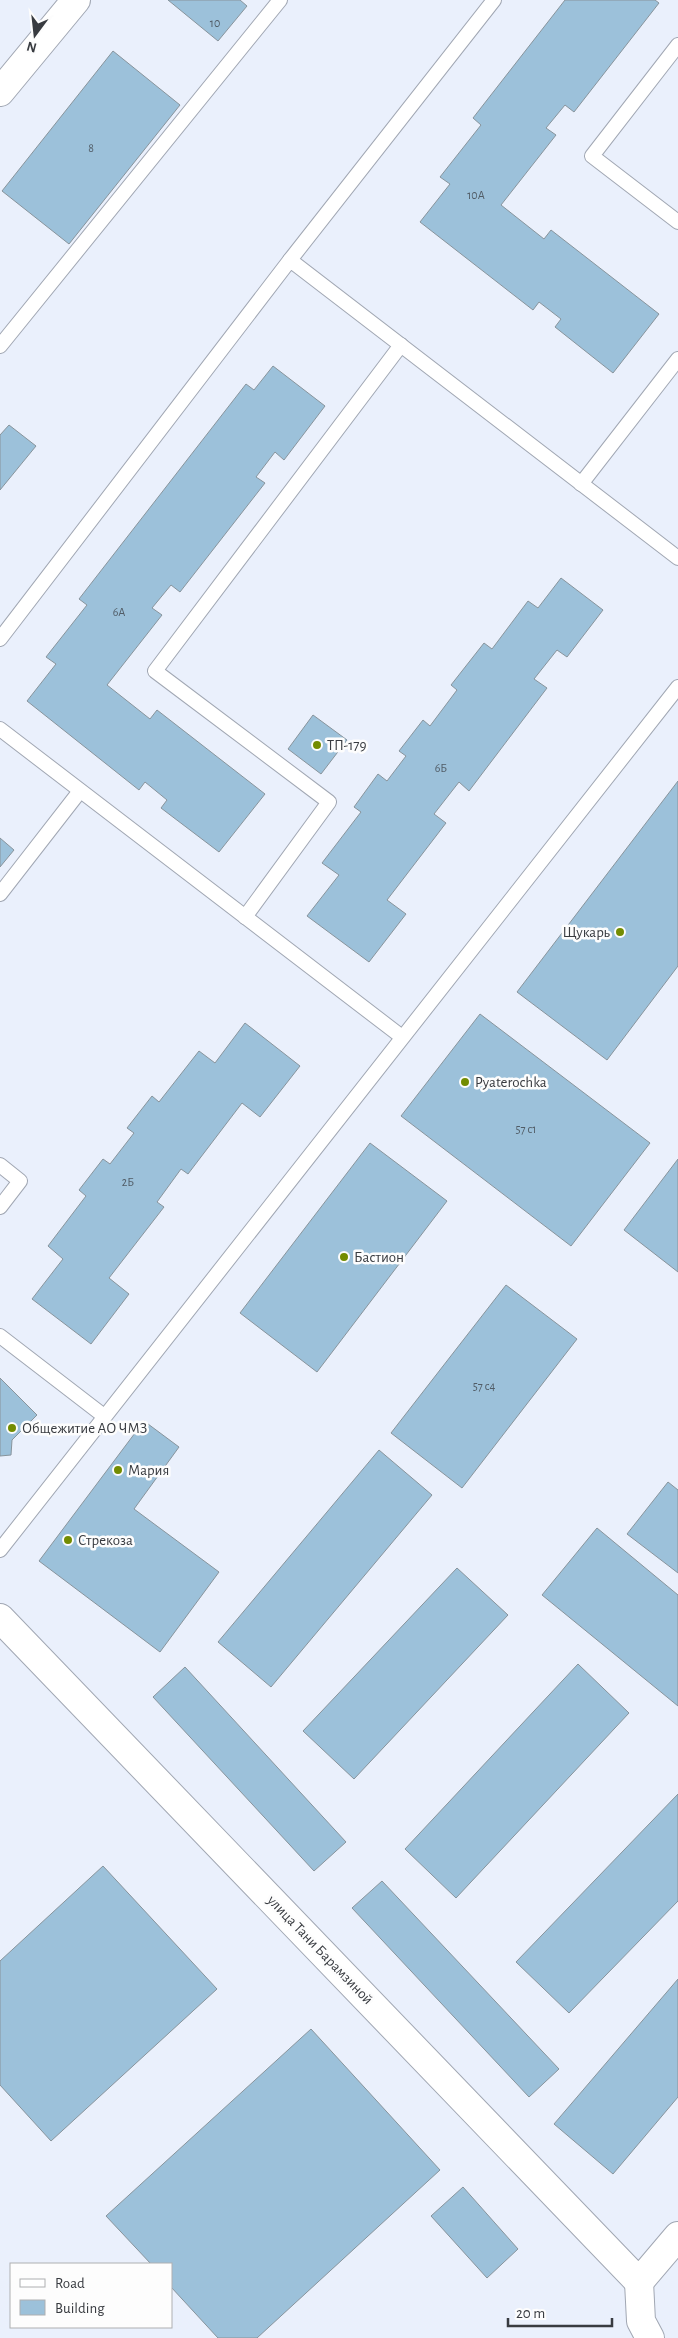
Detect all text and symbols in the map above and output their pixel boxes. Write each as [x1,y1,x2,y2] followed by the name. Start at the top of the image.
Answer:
[10,10,60,60] north arrow
[210,17,220,29] house number: 10
[25,39,38,55] text: N
[88,142,94,154] house number: 8
[467,189,485,201] house number: 10А
[113,606,125,618] house number: 6А
[327,738,367,753] place label: ТП-179
[311,739,323,751] marker: ТП-179
[435,762,447,774] house number: 6Б
[563,925,611,940] place label: Щукарь
[614,926,626,938] marker: Щукарь
[475,1075,547,1090] place label: Pyaterochka
[459,1076,471,1088] marker: Pyaterochka
[516,1123,536,1135] house number: 57 с1
[122,1176,134,1188] house number: 2Б
[354,1250,404,1265] place label: Бастион
[338,1251,350,1263] marker: Бастион
[473,1380,496,1392] house number: 57 с4
[22,1421,148,1436] place label: Общежитие АО ЧМЗ
[6,1422,18,1434] marker: Общежитие АО ЧМЗ
[128,1463,169,1478] place label: Мария
[112,1464,124,1476] marker: Мария
[78,1533,133,1548] place label: Стрекоза
[62,1534,74,1546] marker: Стрекоза
[264,1892,376,2007] street label: улица Тани Барамзиной
[10,2263,172,2328] legend
[55,2276,85,2291] text: Road
[508,2296,612,2328] scale bar
[55,2301,105,2316] text: Building
[516,2306,545,2321] text: 20 m

